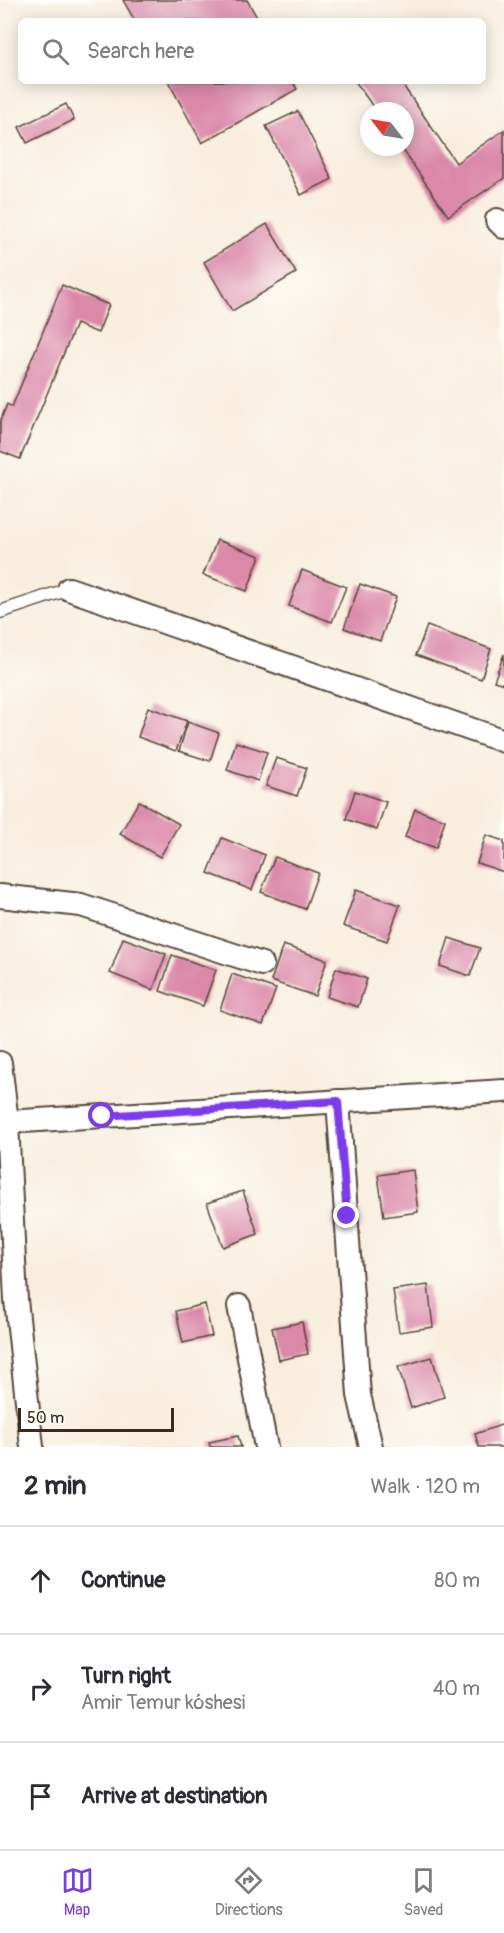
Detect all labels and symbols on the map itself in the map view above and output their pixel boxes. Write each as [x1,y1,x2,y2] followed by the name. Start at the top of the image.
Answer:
[360,102,414,156] north arrow
[88,1102,114,1128] route start
[333,1202,359,1228] route end
[18,1405,174,1432] scale bar

